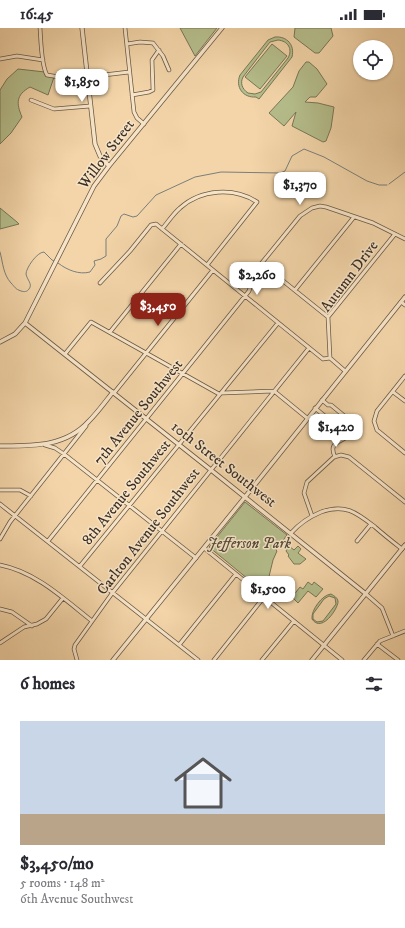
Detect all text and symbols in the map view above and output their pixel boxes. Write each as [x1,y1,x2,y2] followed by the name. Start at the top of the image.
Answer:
[20,5,53,24] text: 16:45
[353,40,393,80] map controls
[353,40,393,80] button: locate
[49,69,115,103] pin: $1,850
[64,74,100,90] text: $1,850
[74,116,139,194] street label: Willow Street
[267,172,333,206] pin: $1,370
[283,177,317,193] text: $1,370
[316,237,382,316] street label: Autumn Drive
[224,262,290,296] pin: $2,260
[238,267,276,283] text: $2,260
[125,293,191,327] pin: $3,450
[140,298,176,314] text: $3,450
[90,355,187,469] street label: 7th Avenue Southwest
[303,414,369,448] pin: $1,420
[167,417,280,512] street label: 10th Street Southwest
[318,419,354,435] text: $1,420
[78,436,175,549] street label: 8th Avenue Southwest
[93,464,204,599] street label: Carlton Avenue Southwest
[207,534,292,553] park label: Jefferson Park
[235,576,301,610] pin: $1,500
[250,581,286,597] text: $1,500
[20,673,75,695] text: 6 homes
[363,673,385,695] icon: filters
[167,747,239,819] icon: home
[20,853,93,875] text: $3,450/mo
[20,875,105,891] text: 5 rooms · 148 m²
[20,891,133,907] text: 6th Avenue Southwest

